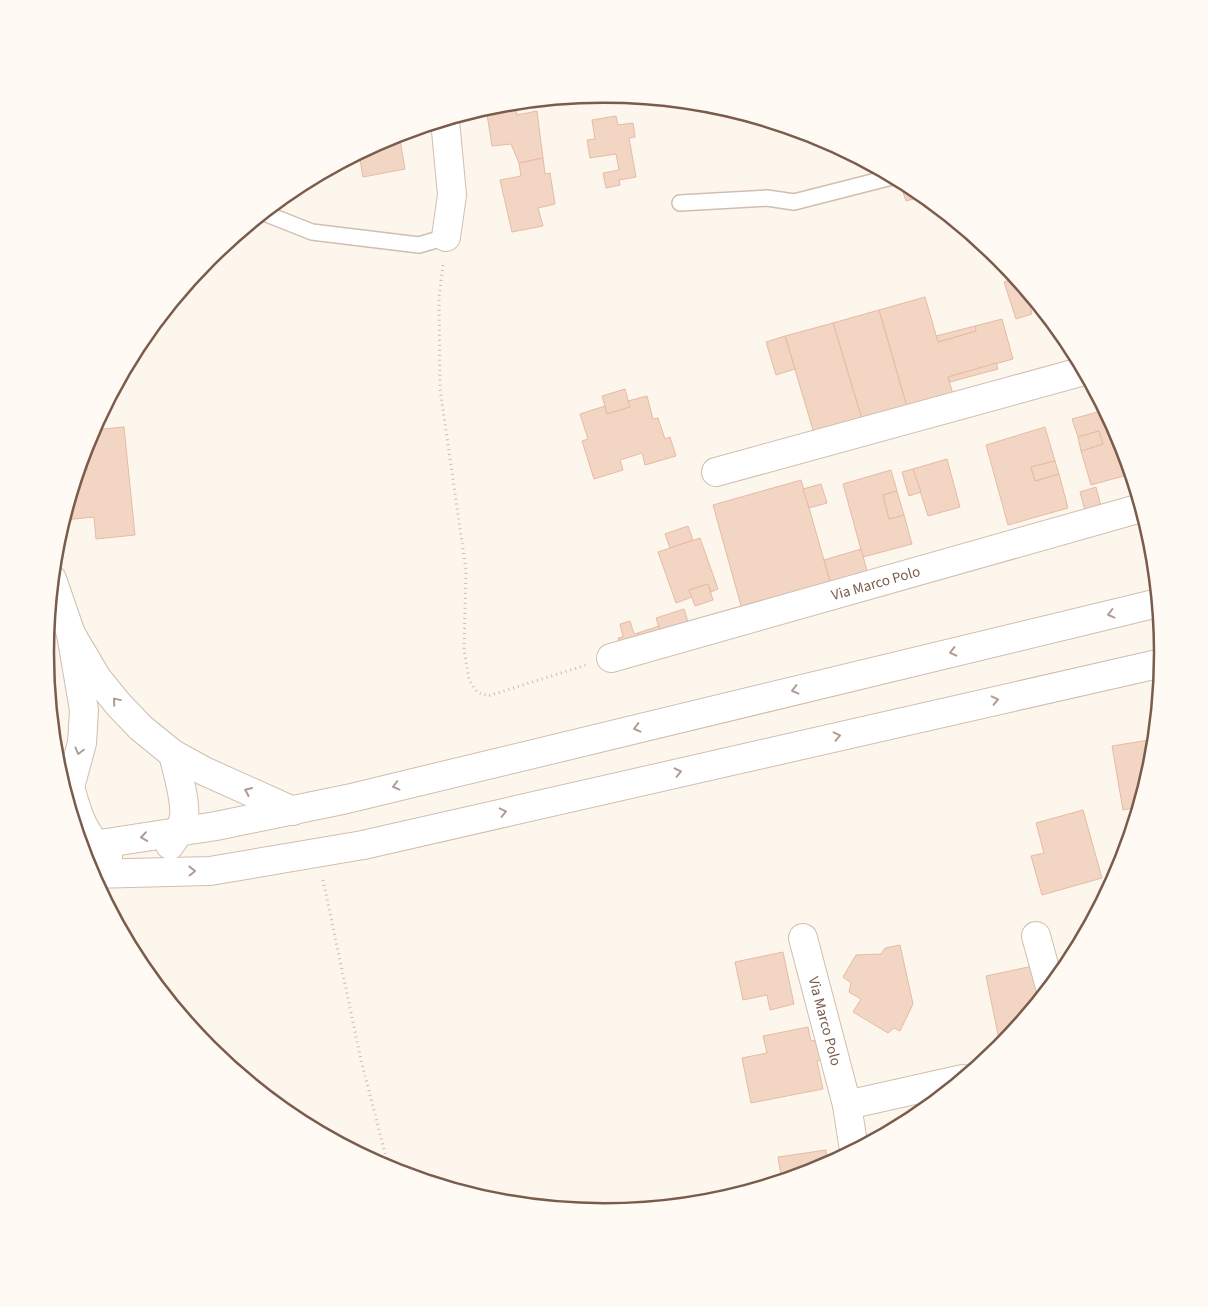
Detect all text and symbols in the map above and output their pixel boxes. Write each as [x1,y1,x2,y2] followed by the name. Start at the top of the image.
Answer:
[829,561,922,606] street label: Via Marco Polo
[1107,609,1115,619] one-way arrow
[948,646,957,657] one-way arrow
[790,684,799,695] one-way arrow
[991,695,1000,706] one-way arrow
[112,697,121,706] one-way arrow
[632,722,641,733] one-way arrow
[832,731,841,742] one-way arrow
[75,747,85,755] one-way arrow
[674,767,683,778] one-way arrow
[393,781,401,791] one-way arrow
[244,787,253,798] one-way arrow
[498,807,507,818] one-way arrow
[140,831,148,842] one-way arrow
[188,866,196,877] one-way arrow
[803,974,847,1068] street label: Via Marco Polo

